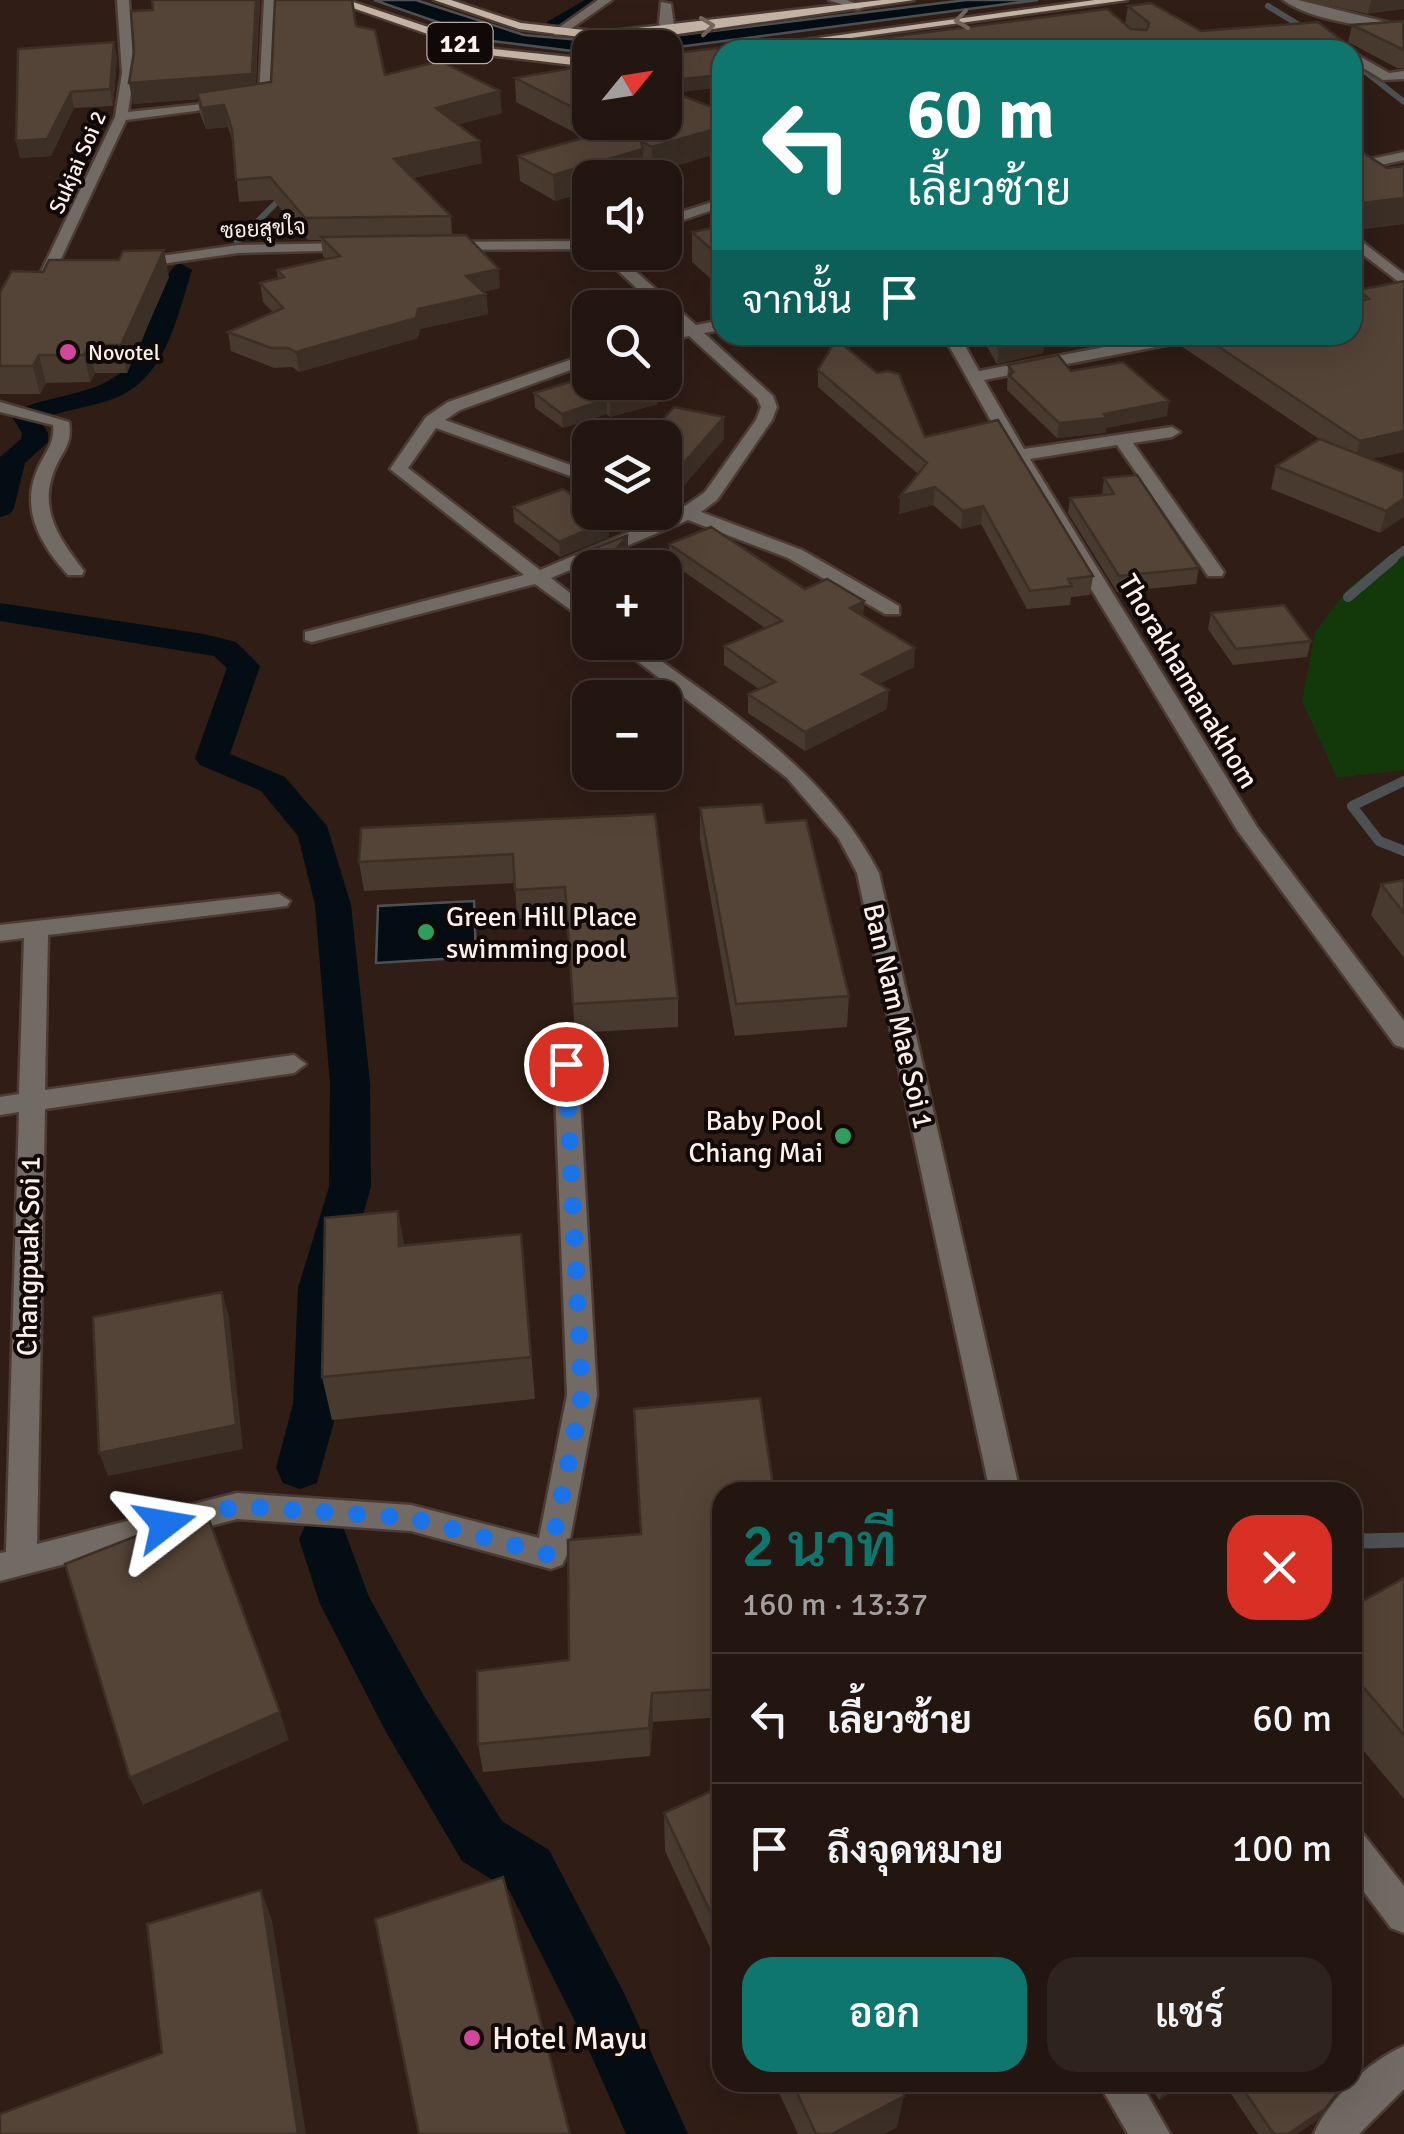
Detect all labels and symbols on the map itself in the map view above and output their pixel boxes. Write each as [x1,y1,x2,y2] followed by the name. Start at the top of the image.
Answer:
[954,9,970,30] one-way arrow
[699,17,716,38] one-way arrow
[428,23,492,63] road number: 121
[572,30,682,140] north arrow
[43,107,112,218] street label: Sukjai Soi 2
[220,212,306,246] street label: ซอยสุขใจ
[88,339,160,366] place label: Novotel
[57,341,79,363] marker: Novotel
[1111,568,1265,795] street label: Thorakhamanakhom
[446,900,637,966] place label: Green Hill Place swimming pool
[856,900,940,1132] street label: Ban Nam Mae Soi 1
[415,921,437,943] marker: Green Hill Place swimming pool
[524,1022,609,1107] pin
[688,1104,823,1170] place label: Baby Pool Chiang Mai
[832,1125,854,1147] marker: Baby Pool Chiang Mai
[10,1156,48,1356] street label: Changpuak Soi 1
[113,1472,217,1576] position arrow
[492,2019,647,2058] place label: Hotel Mayu
[461,2027,483,2049] marker: Hotel Mayu

